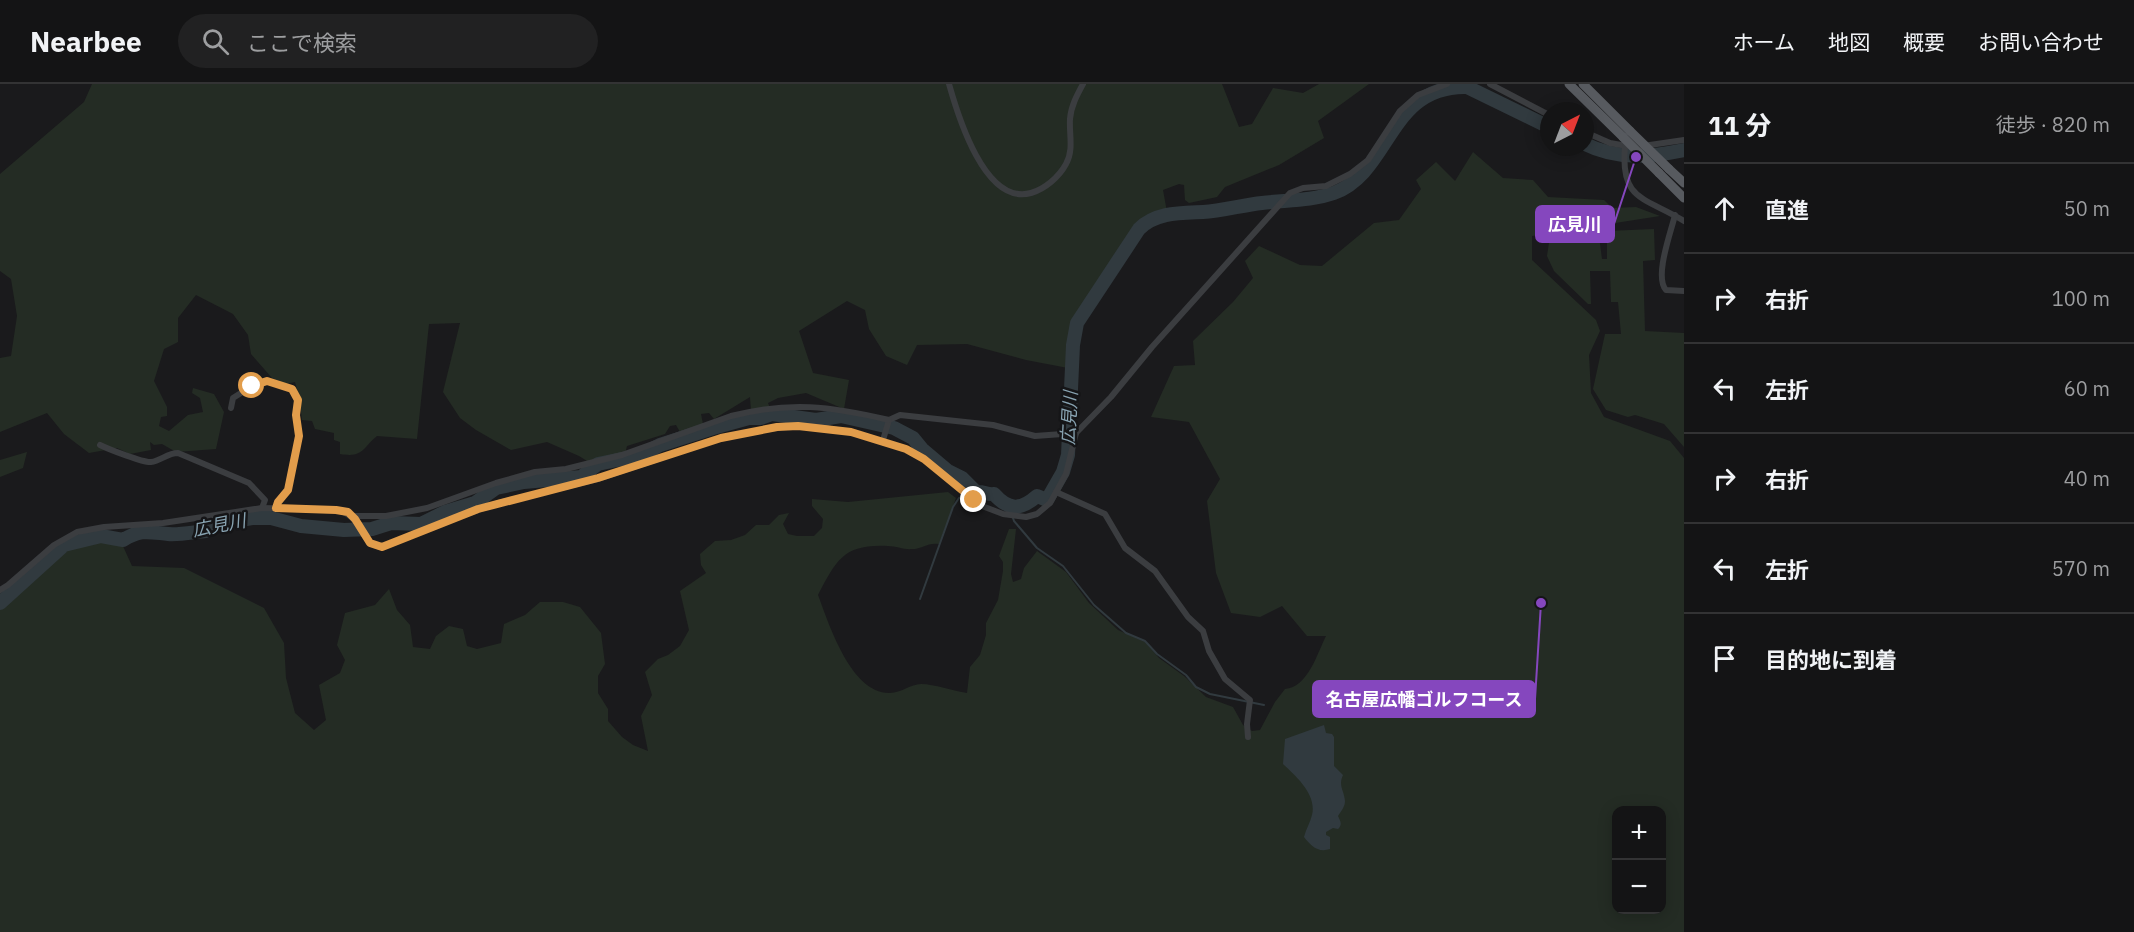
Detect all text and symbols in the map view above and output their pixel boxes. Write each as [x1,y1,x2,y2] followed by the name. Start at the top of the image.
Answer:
[178,14,598,68] search box
[30,23,142,60] text: Nearbee
[199,25,232,58] icon: search
[247,28,357,57] text: ここで検索
[1733,28,1795,56] text: ホーム
[1828,28,1870,56] text: 地図
[1903,28,1945,56] text: 概要
[1978,28,2104,56] text: お問い合わせ
[1540,102,1594,156] north arrow
[1708,108,1771,142] text: 11 分
[1996,111,2110,138] text: 徒歩 · 820 m
[1708,192,1741,225] icon: ahead
[1765,195,1809,224] text: 直進
[2064,195,2110,222] text: 50 m
[1536,206,1614,242] callout: 広見川
[1548,213,1602,236] text: 広見川
[1708,282,1741,315] icon: right
[1765,285,1809,314] text: 右折
[2052,285,2110,312] text: 100 m
[238,372,264,398] route start
[1708,372,1741,405] icon: left
[1765,375,1809,404] text: 左折
[2064,375,2110,402] text: 60 m
[1056,388,1082,446] water label: 広見川
[1708,462,1741,495] icon: right
[1765,465,1809,494] text: 右折
[2064,465,2110,492] text: 40 m
[960,486,986,512] route end
[190,508,250,541] water label: 広見川
[1708,552,1741,585] icon: left
[1765,555,1809,584] text: 左折
[2052,555,2110,582] text: 570 m
[1708,642,1741,675] icon: arrive
[1765,645,1897,674] text: 目的地に到着
[1313,681,1535,717] callout: 名古屋広幡ゴルフコース
[1325,688,1523,711] text: 名古屋広幡ゴルフコース
[1612,806,1666,914] map controls
[1612,806,1666,860] button: +
[1612,860,1666,914] button: −

